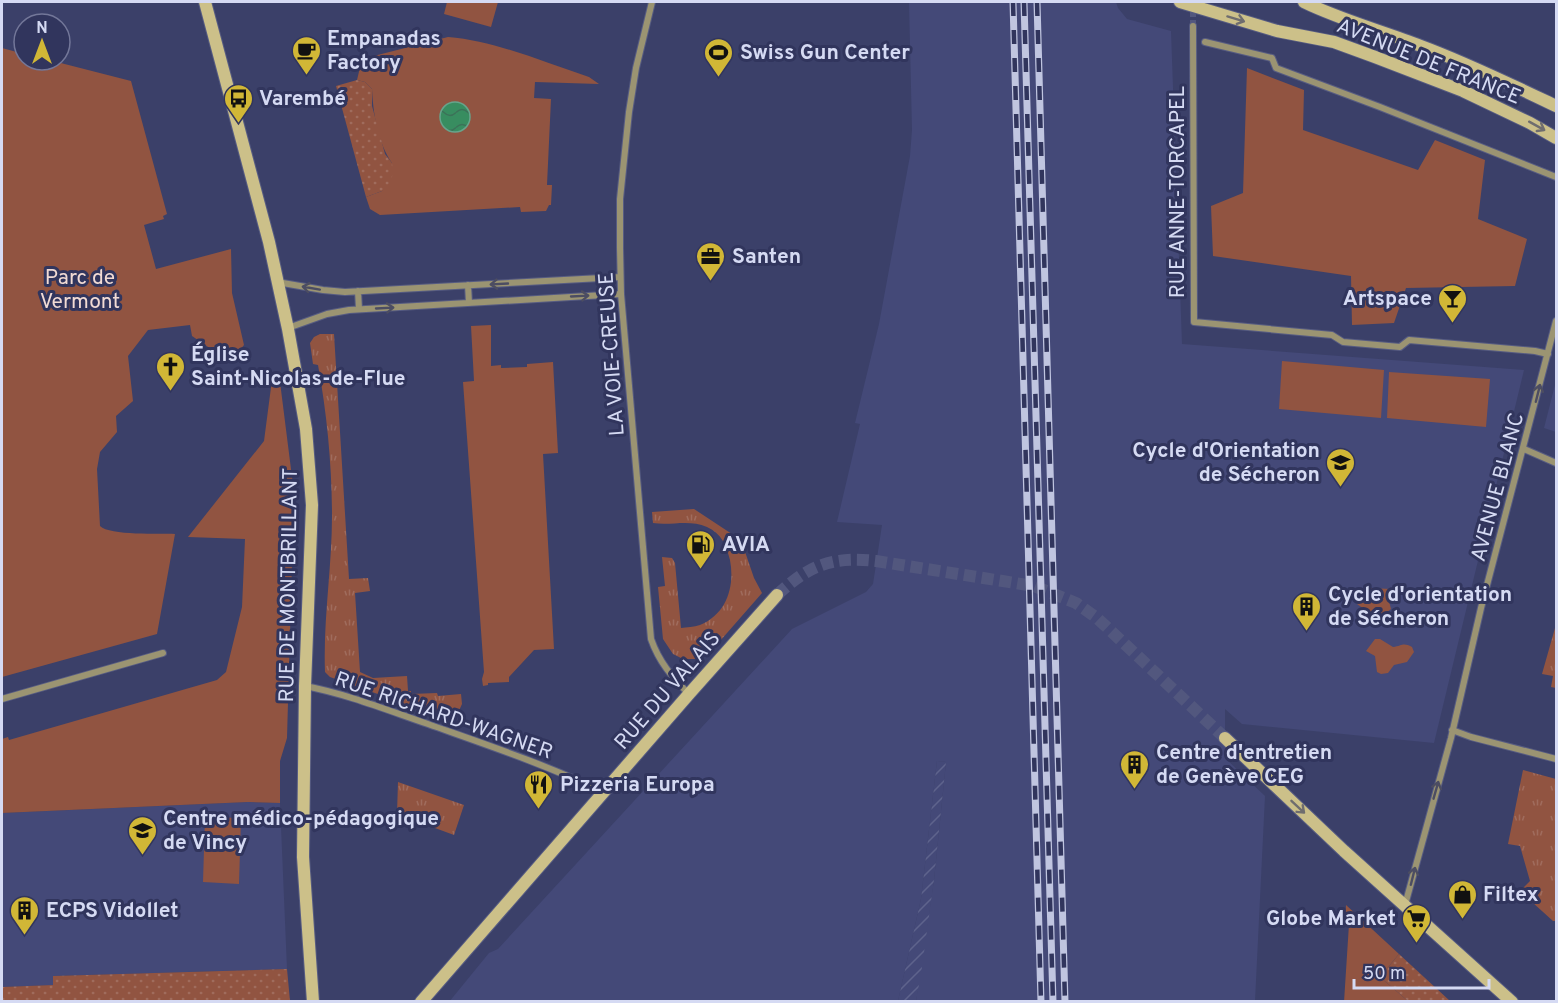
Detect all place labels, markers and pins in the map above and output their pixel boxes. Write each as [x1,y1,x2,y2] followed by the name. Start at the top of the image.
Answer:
[327,26,441,77] place label: Empanadas Factory
[290,34,322,76] cafe icon: Empanadas Factory
[703,36,735,78] sports icon: Swiss Gun Center
[740,40,910,67] place label: Swiss Gun Center
[222,82,254,124] bus stop icon: Varembé
[259,86,346,113] place label: Varembé
[695,240,727,282] office icon: Santen
[732,244,801,271] place label: Santen
[1437,282,1469,324] bar icon: Artspace
[1343,286,1432,313] place label: Artspace
[191,341,405,393] place label: Église Saint-Nicolas-de-Flue
[154,350,186,392] church icon: Église Saint-Nicolas-de-Flue
[1132,438,1320,489] place label: Cycle d'Orientation de Sécheron
[1325,446,1357,488] school or university icon: Cycle d'Orientation de Sécheron
[685,528,717,570] fuel station icon: AVIA
[722,532,770,559] place label: AVIA
[1328,582,1512,633] place label: Cycle d'orientation de Sécheron
[1291,590,1323,632] building icon: Cycle d'orientation de Sécheron
[1156,740,1332,791] place label: Centre d'entretien de Genève CEG
[1119,748,1151,790] building icon: Centre d'entretien de Genève CEG
[523,768,555,810] restaurant icon: Pizzeria Europa
[560,772,715,799] place label: Pizzeria Europa
[163,806,439,857] place label: Centre médico-pédagogique de Vincy
[126,814,158,856] school or university icon: Centre médico-pédagogique de Vincy
[1446,878,1478,920] shop icon: Filtex
[1483,882,1539,909] place label: Filtex
[9,894,41,936] building icon: ECPS Vidollet
[46,898,179,925] place label: ECPS Vidollet
[1401,902,1433,944] supermarket icon: Globe Market
[1266,906,1396,933] place label: Globe Market

